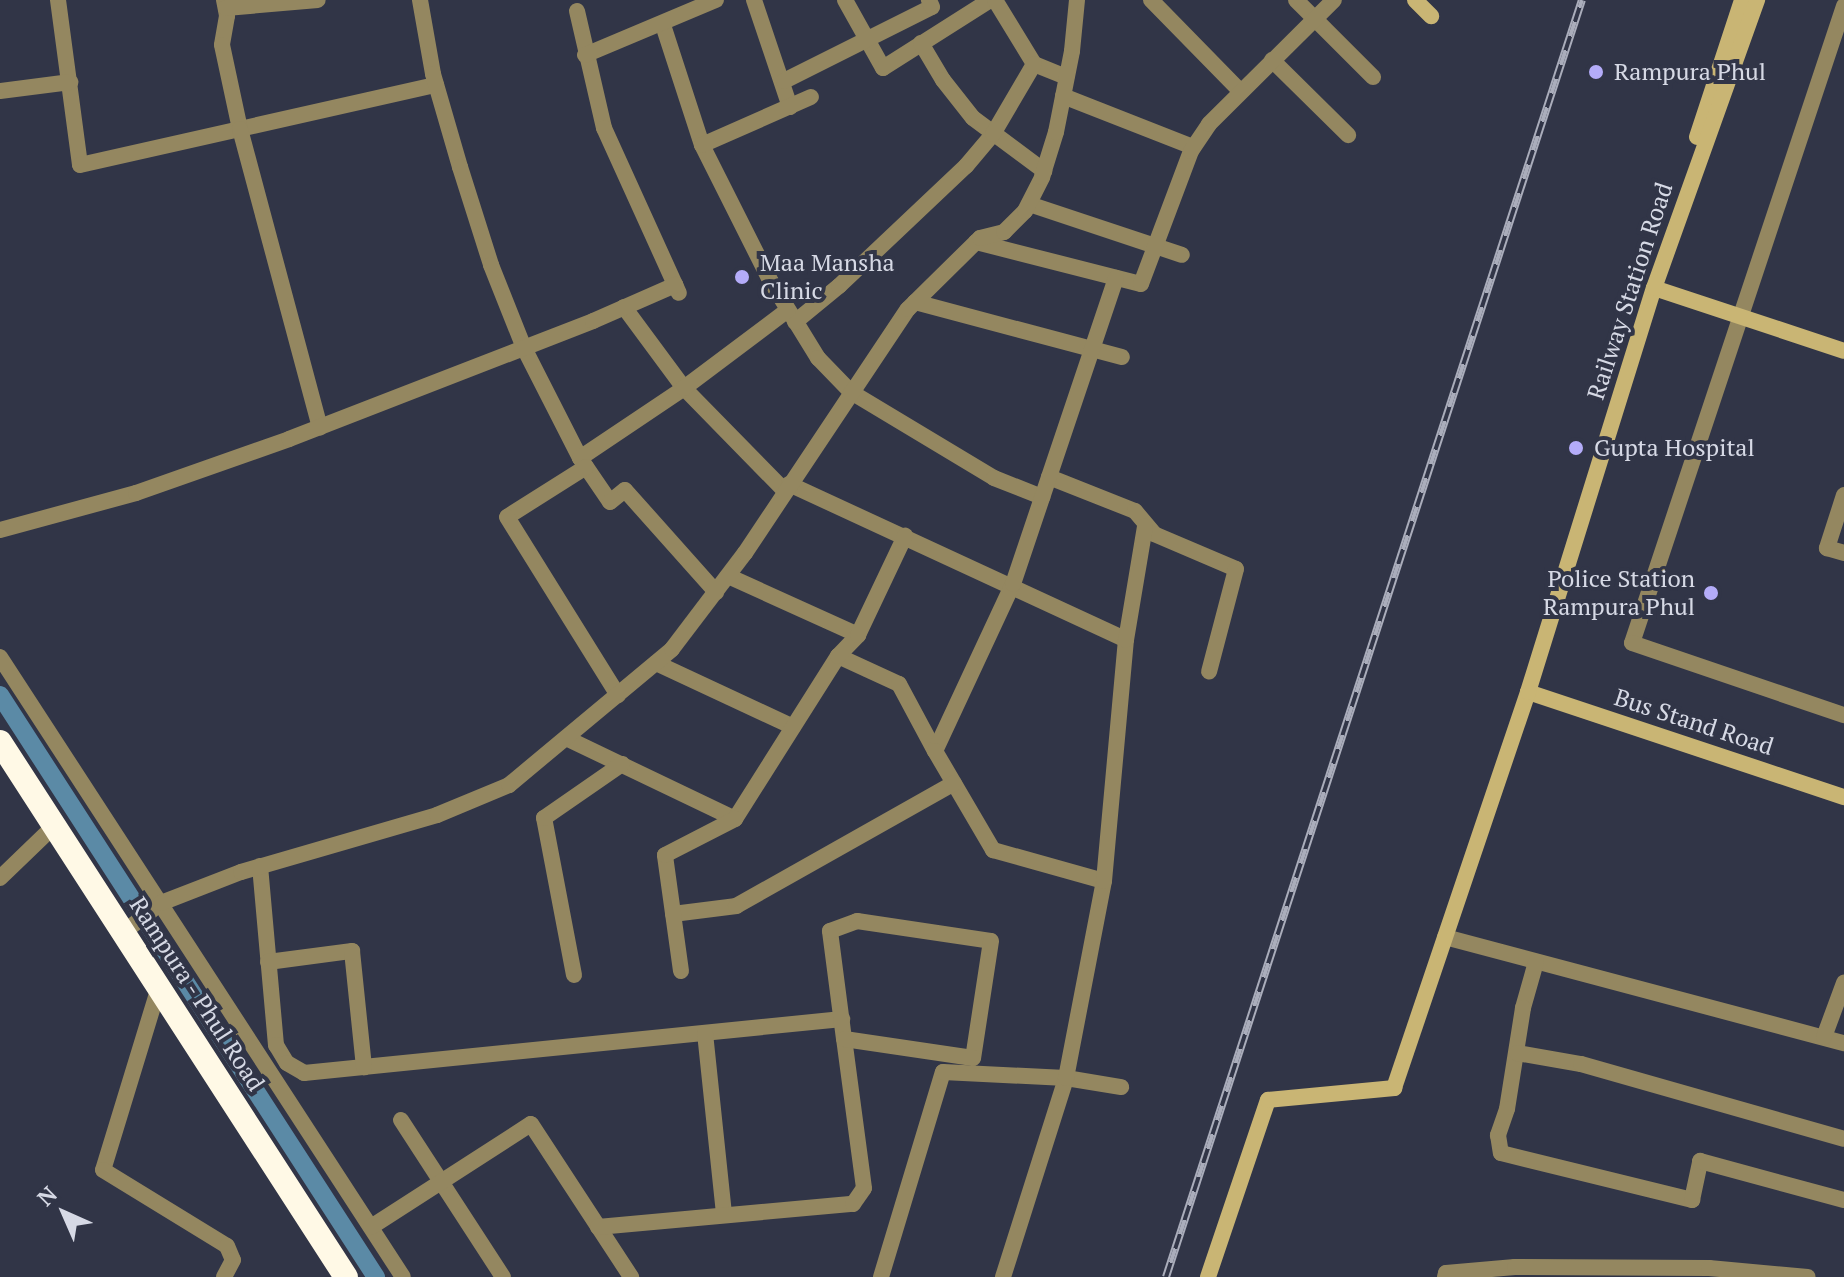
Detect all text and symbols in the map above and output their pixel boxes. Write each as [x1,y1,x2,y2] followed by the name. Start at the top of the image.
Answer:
[1614,58,1766,86] place label: Rampura Phul
[1585,61,1607,83] marker: Rampura Phul
[1581,179,1679,403] street label: Railway Station Road
[760,249,895,305] place label: Maa Mansha Clinic
[731,266,753,288] marker: Maa Mansha Clinic
[1594,434,1755,462] place label: Gupta Hospital
[1565,437,1587,459] marker: Gupta Hospital
[1543,565,1695,621] place label: Police Station Rampura Phul
[1702,584,1720,602] marker: Police Station Rampura Phul
[1611,683,1777,761] street label: Bus Stand Road
[123,891,271,1097] street label: Rampura - Phul Road
[24,1173,104,1253] north arrow
[31,1180,63,1212] text: N

